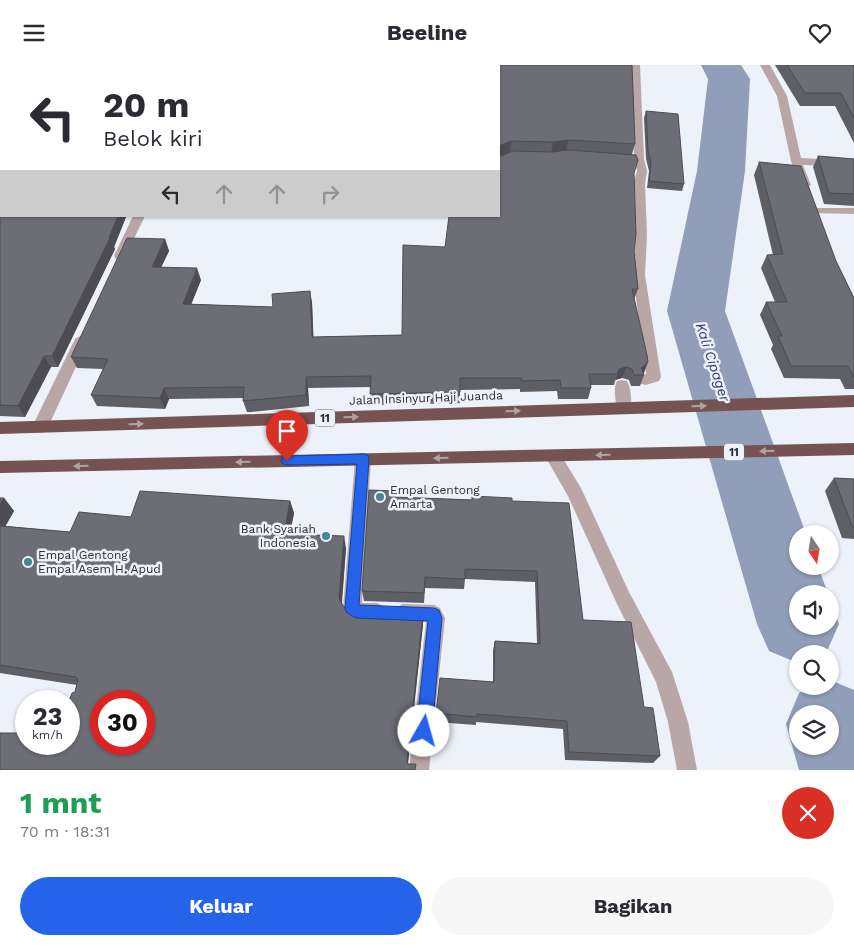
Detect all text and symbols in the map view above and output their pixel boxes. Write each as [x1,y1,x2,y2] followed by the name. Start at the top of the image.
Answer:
[20,19,48,47] icon: menu
[806,19,834,47] icon: heart
[387,20,467,45] text: Beeline
[103,84,189,126] text: 20 m
[20,85,85,150] icon: left
[103,126,203,151] text: Belok kiri
[157,180,185,208] icon: left
[210,180,238,208] icon: ahead
[263,180,291,208] icon: ahead
[316,180,344,208] icon: right
[693,321,733,404] water label: Kali Cipager
[349,388,503,408] street label: Jalan Insinyur Haji Juanda
[691,401,707,409] one-way arrow
[506,407,522,415] one-way arrow
[315,409,335,427] road number: 11
[266,410,308,461] pin
[343,412,359,420] one-way arrow
[273,417,301,445] icon: arrive
[128,420,144,428] one-way arrow
[724,443,744,461] road number: 11
[759,447,775,455] one-way arrow
[595,451,611,459] one-way arrow
[432,454,448,462] one-way arrow
[235,458,251,466] one-way arrow
[72,462,88,470] one-way arrow
[390,483,480,511] place label: Empal Gentong Amarta
[374,491,386,503] marker: Empal Gentong Amarta
[241,522,316,550] place label: Bank Syariah Indonesia
[789,525,839,575] north arrow
[789,525,839,755] map controls
[320,530,332,542] marker: Bank Syariah Indonesia
[38,548,161,576] place label: Empal Gentong Empal Asem H. Apud
[22,556,34,568] marker: Empal Gentong Empal Asem H. Apud
[789,585,839,635] button: sound
[789,645,839,695] button: search
[90,690,155,755] speed limit sign: 30
[33,702,62,731] text: 23
[397,704,449,756] position arrow
[789,705,839,755] button: layers
[32,728,63,742] text: km/h
[20,785,101,820] text: 1 mnt
[782,787,834,839] button: close
[20,822,110,841] text: 70 m · 18:31
[20,877,422,935] button: Keluar
[432,877,834,935] button: Bagikan

